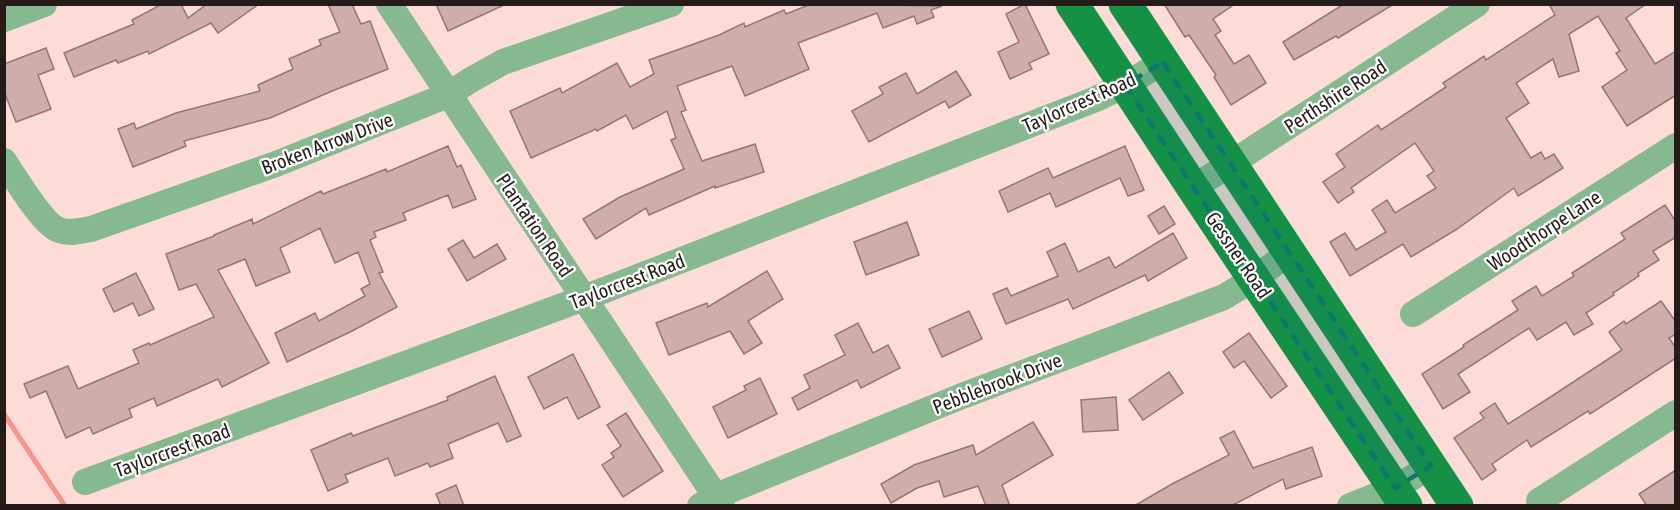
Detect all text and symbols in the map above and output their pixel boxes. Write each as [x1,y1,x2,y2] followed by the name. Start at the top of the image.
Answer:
[1280,54,1390,138] street label: Perthshire Road
[1019,67,1139,137] street label: Taylorcrest Road
[258,107,396,179] street label: Broken Arrow Drive
[492,169,578,281] street label: Plantation Road
[1483,185,1605,275] street label: Woodthorpe Lane
[1202,207,1276,303] street label: Gessner Road
[566,249,688,313] street label: Taylorcrest Road
[929,348,1065,418] street label: Pebblebrook Drive
[111,418,233,482] street label: Taylorcrest Road

